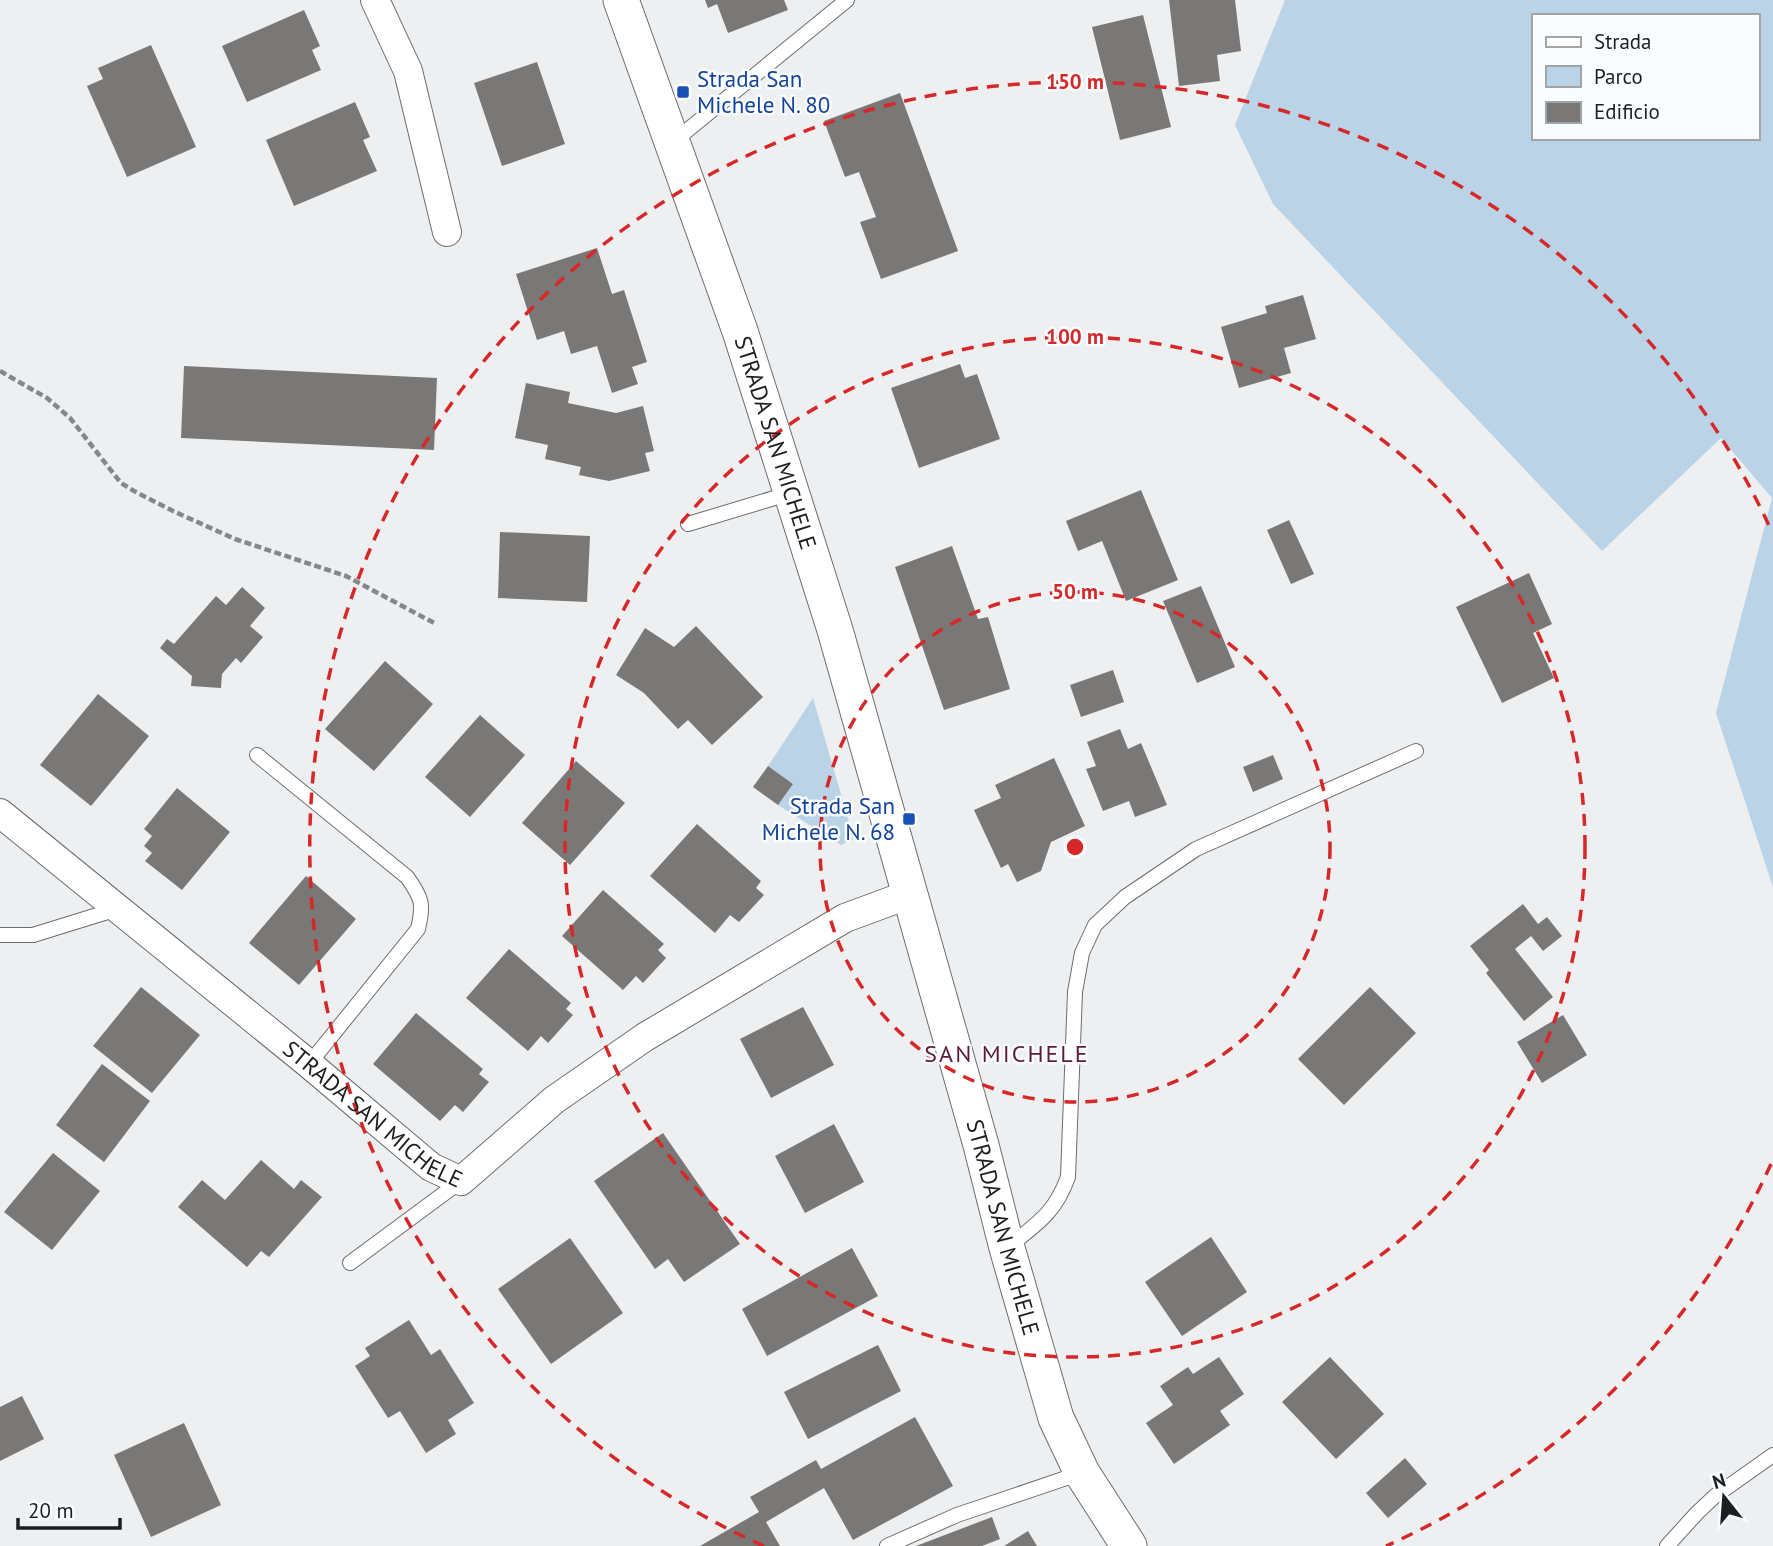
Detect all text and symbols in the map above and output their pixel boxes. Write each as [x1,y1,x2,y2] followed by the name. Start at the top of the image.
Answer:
[1532,14,1759,140] legend
[1594,28,1652,55] text: Strada
[1594,63,1643,90] text: Parco
[697,64,830,119] place label: Strada San Michele N. 80
[1046,68,1104,95] text: 150 m
[675,84,691,100] marker: Strada San Michele N. 80
[1594,98,1660,125] text: Edificio
[1046,323,1104,350] text: 100 m
[729,332,823,553] street label: STRADA SAN MICHELE
[1052,578,1098,605] text: 50 m
[762,791,895,846] place label: Strada San Michele N. 68
[901,811,917,827] marker: Strada San Michele N. 68
[1063,835,1087,859] centre of rings
[278,1034,468,1194] street label: STRADA SAN MICHELE
[924,1038,1090,1069] district label: SAN MICHELE
[960,1116,1046,1338] street label: STRADA SAN MICHELE
[1689,1462,1759,1532] north arrow
[1710,1467,1729,1494] text: N
[18,1486,119,1530] scale bar
[28,1497,74,1524] text: 20 m

